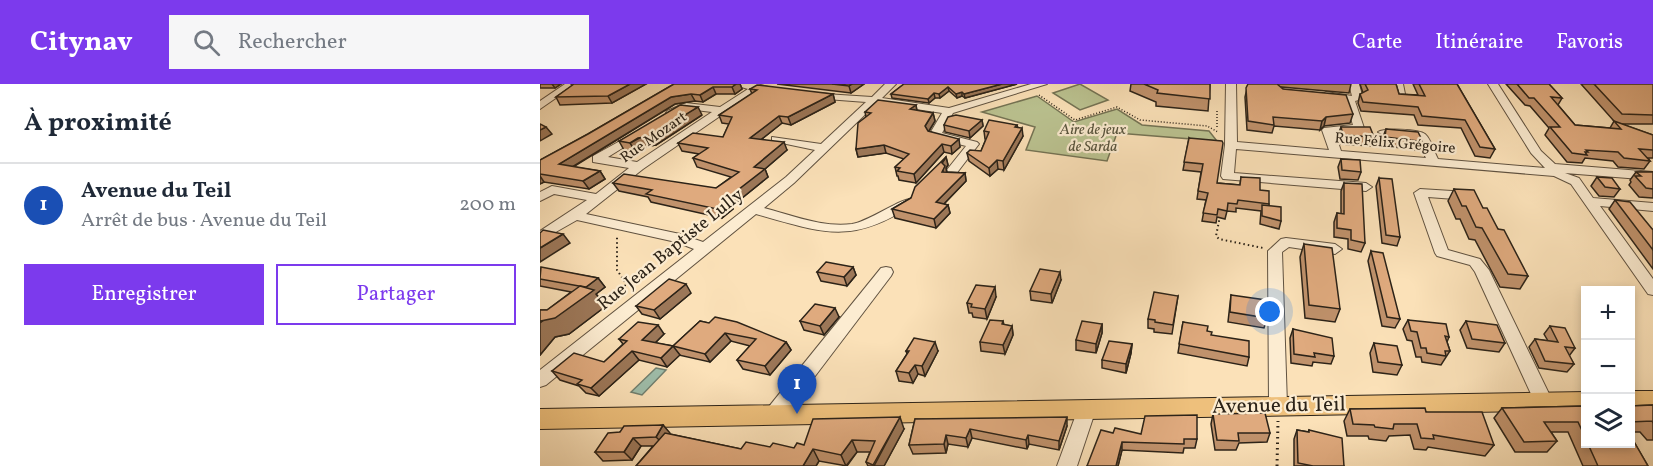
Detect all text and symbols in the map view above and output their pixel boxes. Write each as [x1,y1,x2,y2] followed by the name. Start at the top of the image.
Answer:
[169,15,589,69] search box
[30,23,133,62] text: Citynav
[190,26,223,59] icon: search
[238,27,347,58] text: Rechercher
[1352,28,1402,57] text: Carte
[1435,28,1523,57] text: Itinéraire
[1556,28,1623,57] text: Favoris
[24,105,172,141] text: À proximité
[616,107,692,169] street label: Rue Mozart
[1059,120,1126,158] park label: Aire de jeux de Sarda
[1334,128,1456,160] street label: Rue Félix Grégoire
[81,176,232,207] text: Avenue du Teil
[593,183,750,317] street label: Rue Jean Baptiste Lully
[39,191,48,219] text: 1
[459,191,516,219] text: 200 m
[81,207,327,235] text: Arrêt de bus · Avenue du Teil
[24,264,264,325] button: Enregistrer
[276,264,516,325] button: Partager
[1581,286,1635,448] map controls
[1581,286,1635,340] button: +
[1255,297,1284,326] your location
[1581,340,1635,394] button: −
[778,364,816,414] pin: 1
[1212,390,1346,422] street label: Avenue du Teil
[1581,394,1635,448] button: layers

